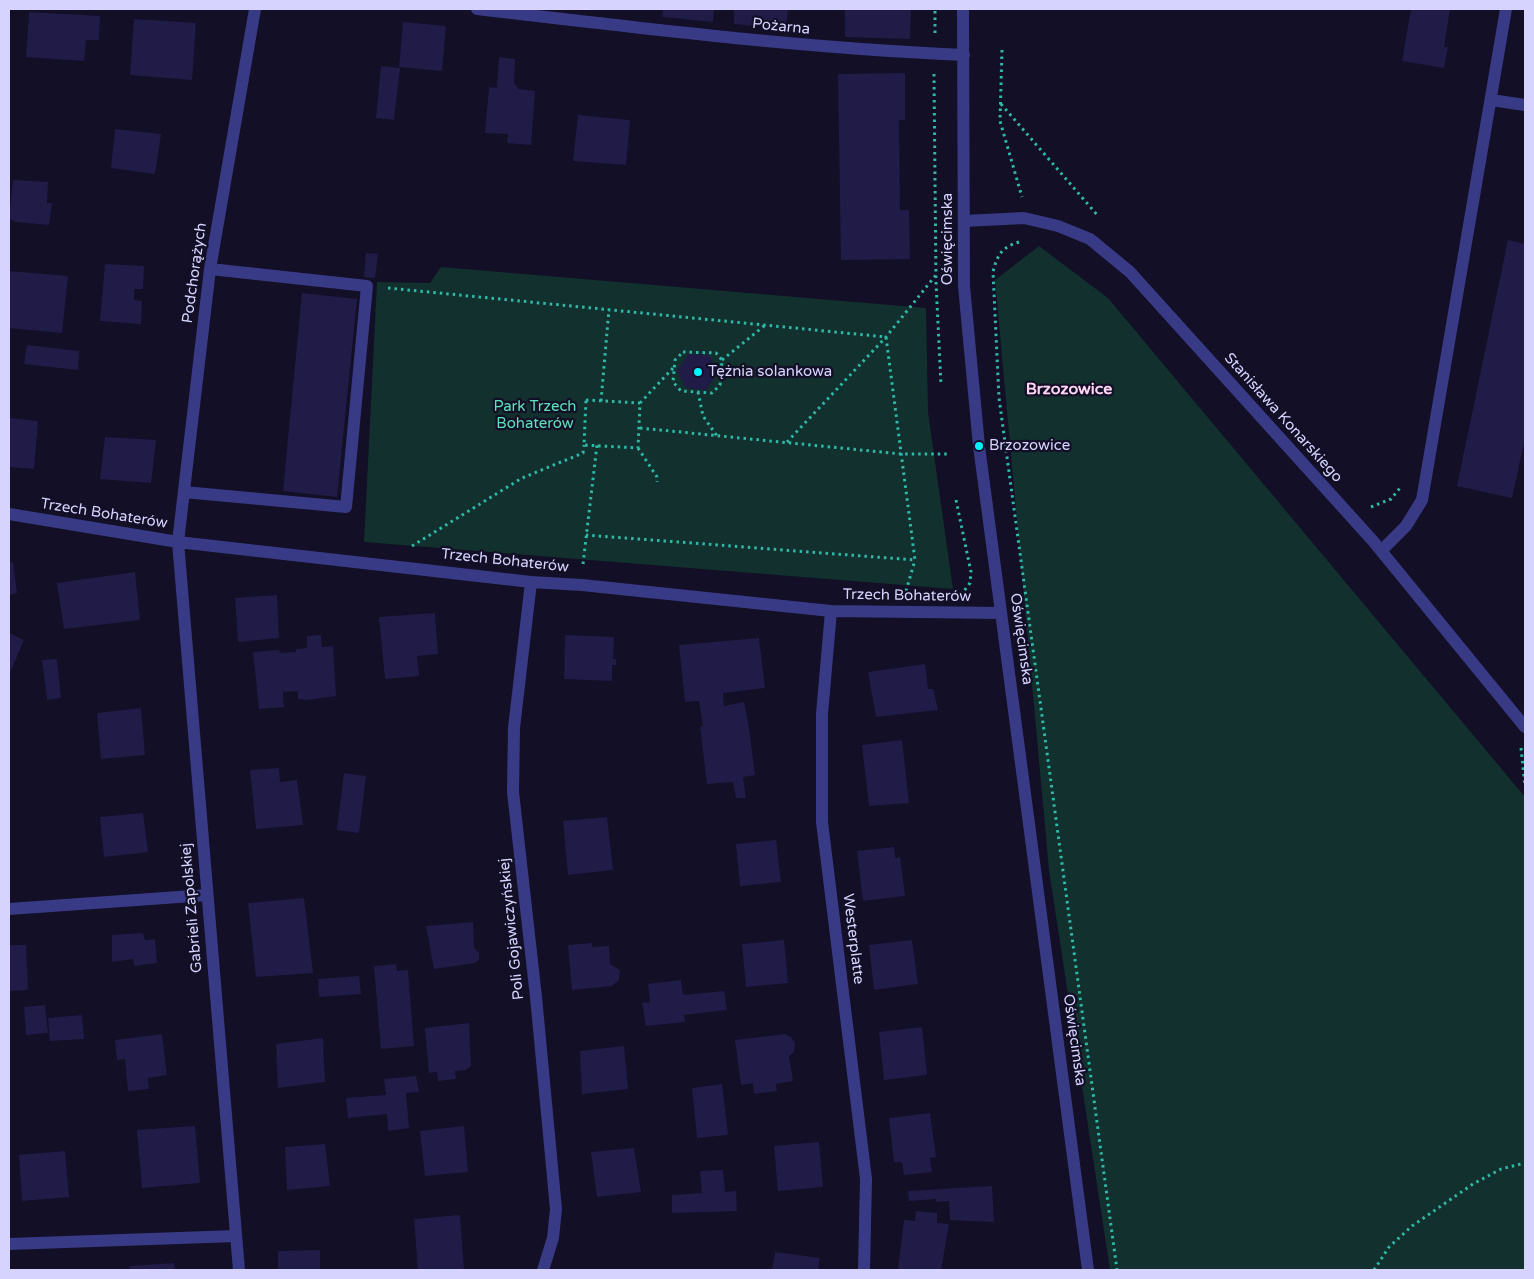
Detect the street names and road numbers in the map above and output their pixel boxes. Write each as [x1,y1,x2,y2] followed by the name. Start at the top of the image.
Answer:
[751,15,811,39] street label: Pożarna
[939,193,957,285] street label: Oświęcimska
[179,222,211,324] street label: Podchorążych
[1220,350,1346,486] street label: Stanisława Konarskiego
[39,495,169,533] street label: Trzech Bohaterów
[440,545,570,577] street label: Trzech Bohaterów
[843,586,971,606] street label: Trzech Bohaterów
[1006,592,1036,686] street label: Oświęcimska
[177,842,207,974] street label: Gabrieli Zapolskiej
[496,857,528,1001] street label: Poli Gojawiczyńskiej
[839,893,867,985] street label: Westerplatte
[1059,993,1089,1087] street label: Oświęcimska

